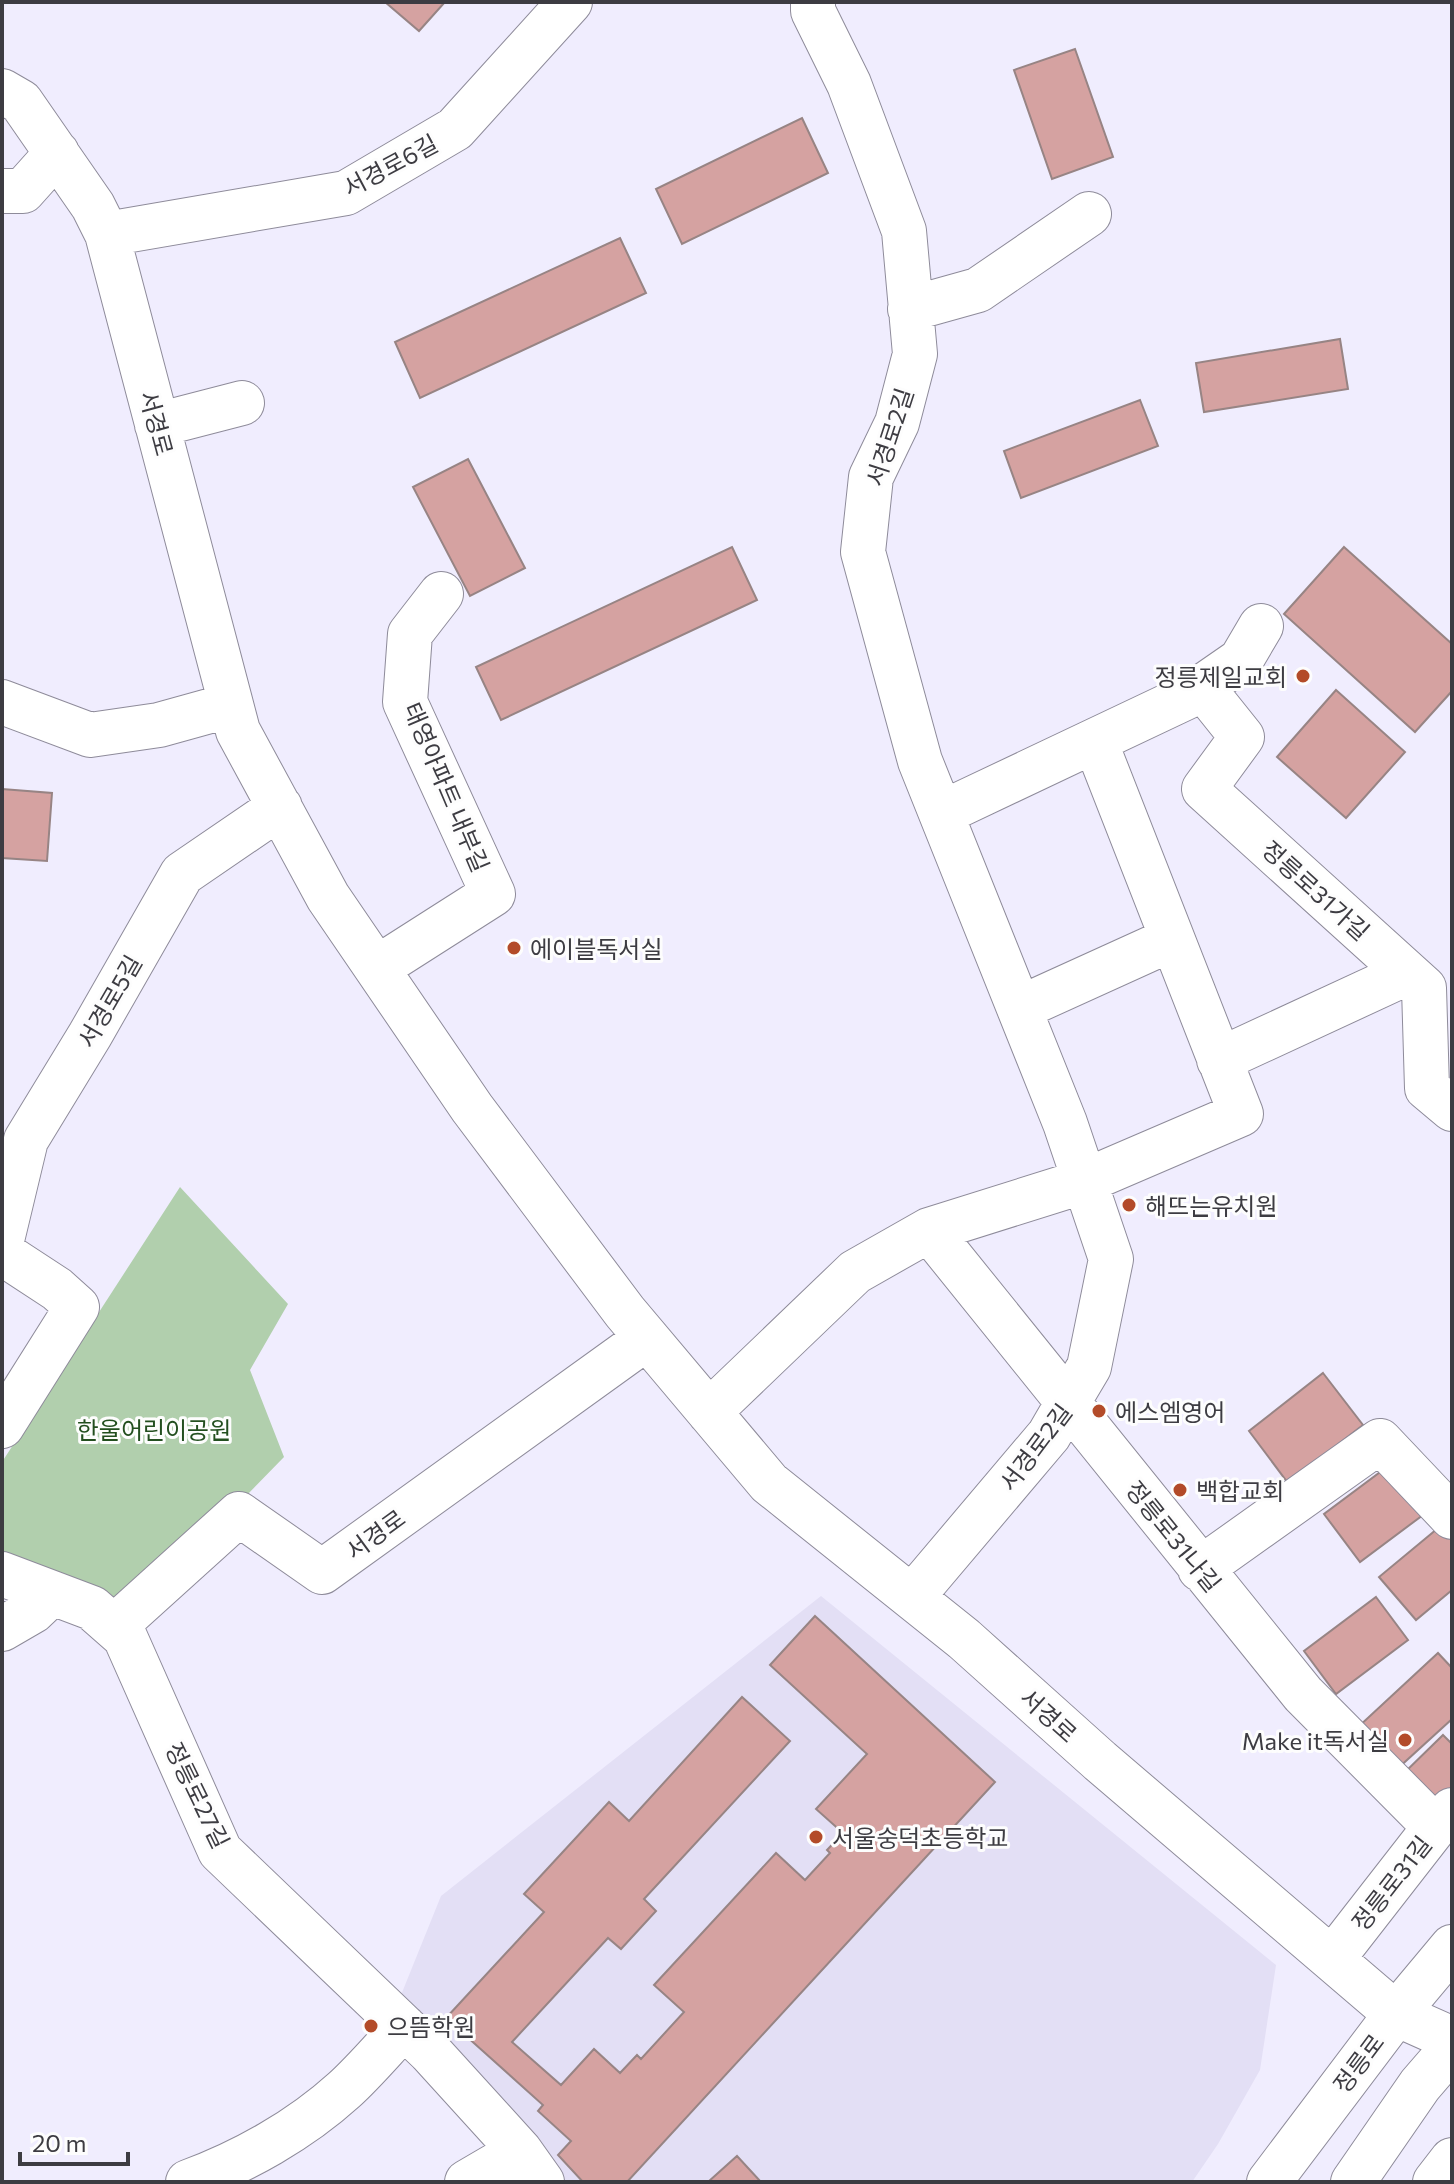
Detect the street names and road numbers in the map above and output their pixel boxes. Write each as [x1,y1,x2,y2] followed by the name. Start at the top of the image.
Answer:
[338,128,442,202] street label: 서경로6길
[860,384,918,490] street label: 서경로2길
[134,387,180,459] street label: 서경로
[398,698,496,876] street label: 태영아파트 내부길
[1256,834,1376,946] street label: 정릉로31가길
[71,950,147,1052] street label: 서경로5길
[993,1398,1077,1496] street label: 서경로2길
[1120,1475,1228,1597] street label: 정릉로31나길
[340,1503,410,1565] street label: 서경로
[1015,1682,1083,1748] street label: 서경로
[160,1737,236,1853] street label: 정릉로27길
[1345,1830,1437,1936] street label: 정릉로31길
[1326,2028,1390,2098] street label: 정릉로

